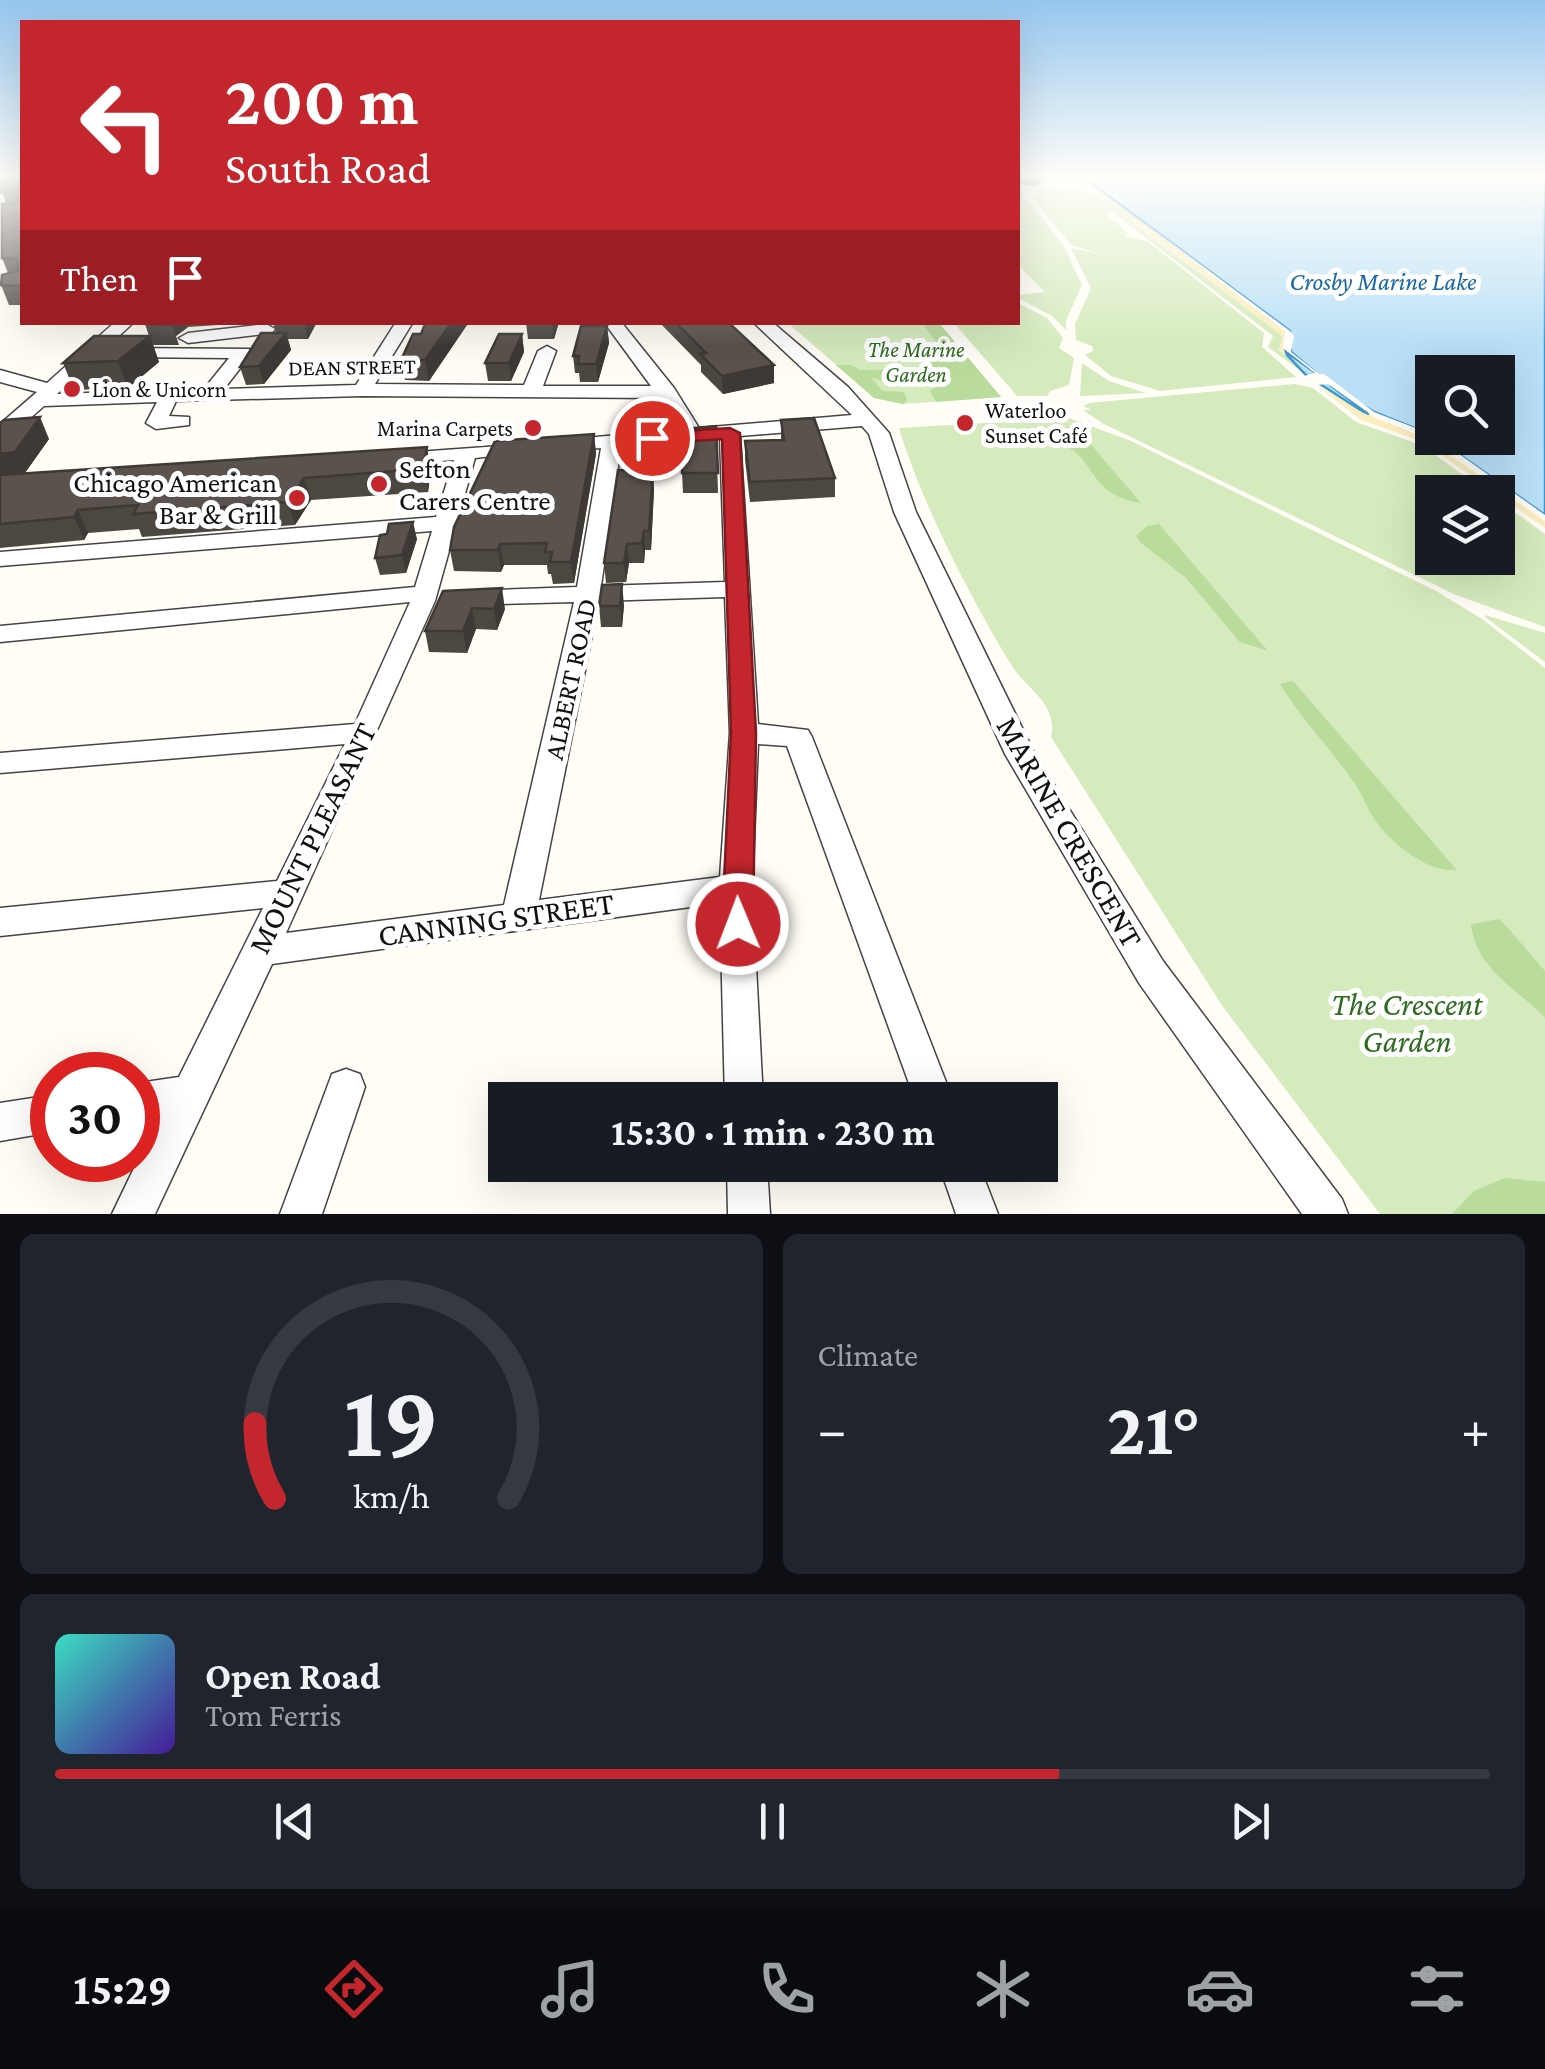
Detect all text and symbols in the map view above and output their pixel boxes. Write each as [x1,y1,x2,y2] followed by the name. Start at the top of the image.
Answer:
[60,60,190,190] icon: left
[225,61,418,139] text: 200 m
[225,143,431,193] text: South Road
[158,250,213,305] icon: arrive
[60,257,138,299] text: Then
[1290,268,1477,296] water label: Crosby Marine Lake
[868,337,965,387] park label: The Marine Garden
[288,353,416,381] street label: DEAN STREET
[1415,355,1515,575] map controls
[1415,355,1515,455] button: search
[92,377,227,402] place label: Lion & Unicorn
[61,378,83,400] marker: Lion & Unicorn
[610,396,695,481] pin
[985,398,1088,448] place label: Waterloo Sunset Café
[625,411,680,466] icon: arrive
[954,412,976,434] marker: Waterloo Sunset Café
[377,416,513,441] place label: Marina Carpets
[522,417,544,439] marker: Marina Carpets
[399,453,551,516] place label: Sefton Carers Centre
[73,467,277,530] place label: Chicago American Bar & Grill
[368,473,390,495] marker: Sefton Carers Centre
[1415,475,1515,575] button: layers
[286,487,308,509] marker: Chicago American Bar & Grill
[538,595,602,763] street label: ALBERT ROAD
[989,710,1151,954] street label: MARINE CRESCENT
[241,717,383,959] street label: MOUNT PLEASANT
[686,872,790,976] position arrow
[376,885,616,953] street label: CANNING STREET
[1331,986,1483,1059] park label: The Crescent Garden
[30,1052,160,1182] speed limit sign: 30
[611,1111,935,1153] text: 15:30 · 1 min · 230 m
[818,1337,918,1373] text: Climate
[343,1363,439,1478] text: 19
[1107,1387,1200,1470] text: 21°
[818,1399,847,1460] text: −
[1461,1399,1490,1460] text: +
[353,1476,430,1516] text: km/h
[205,1655,381,1697] text: Open Road
[205,1697,342,1733] text: Tom Ferris
[267,1794,322,1849] icon: previous
[745,1794,800,1849] icon: pause
[1223,1794,1278,1849] icon: next
[319,1954,389,2024] icon: directions
[535,1954,605,2024] icon: music
[752,1954,822,2024] icon: phone
[968,1954,1038,2024] icon: climate
[1185,1954,1255,2024] icon: car
[1402,1954,1472,2024] icon: filters
[73,1964,172,2014] text: 15:29

